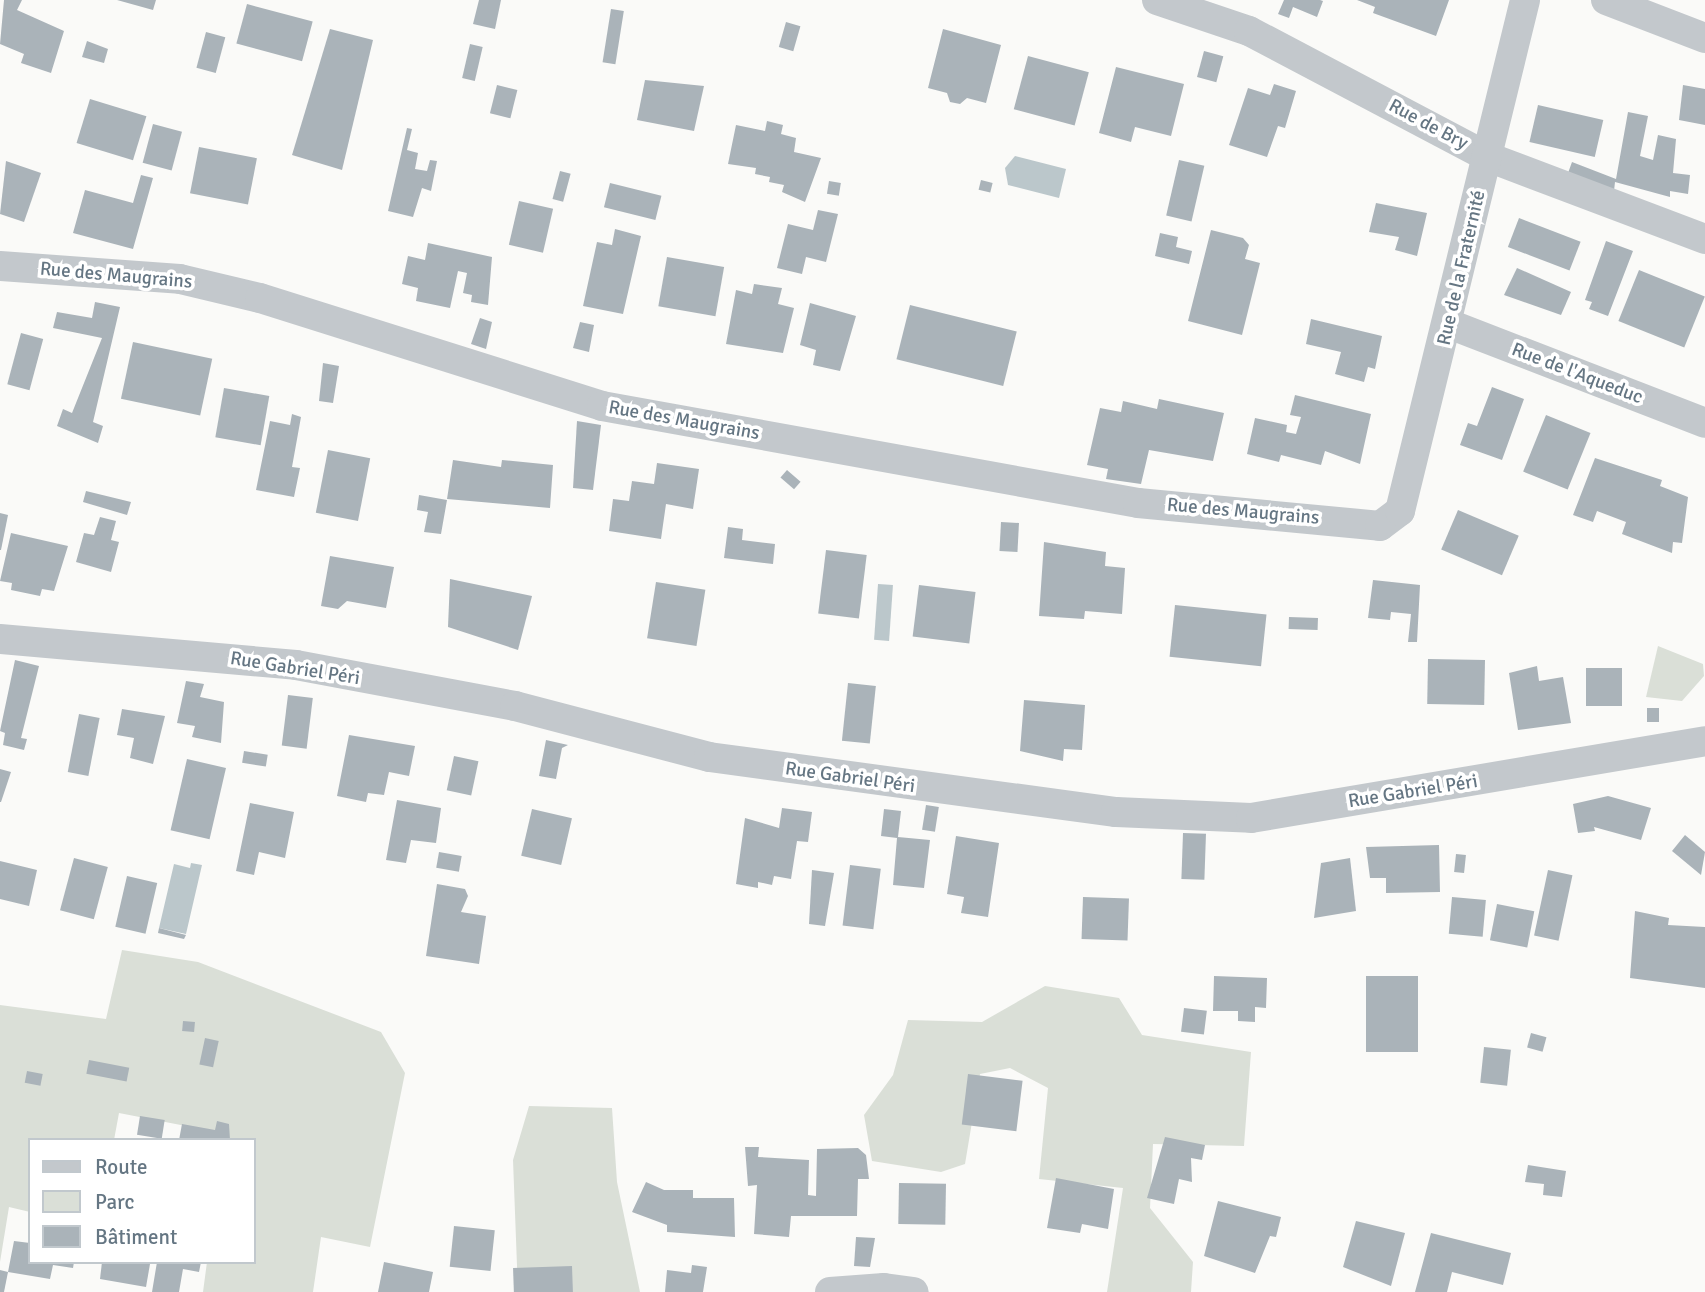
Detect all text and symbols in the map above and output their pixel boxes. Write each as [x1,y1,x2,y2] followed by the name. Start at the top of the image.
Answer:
[1385,95,1471,155] street label: Rue de Bry
[1433,188,1491,348] street label: Rue de la Fraternité
[39,258,193,294] street label: Rue des Maugrains
[1508,339,1646,409] street label: Rue de l'Aqueduc
[607,397,761,445] street label: Rue des Maugrains
[1166,494,1320,530] street label: Rue des Maugrains
[229,648,361,690] street label: Rue Gabriel Péri
[784,758,916,798] street label: Rue Gabriel Péri
[1347,771,1479,813] street label: Rue Gabriel Péri
[28,1138,256,1264] legend
[95,1154,147,1180] text: Route
[95,1189,134,1215] text: Parc
[95,1224,177,1250] text: Bâtiment

